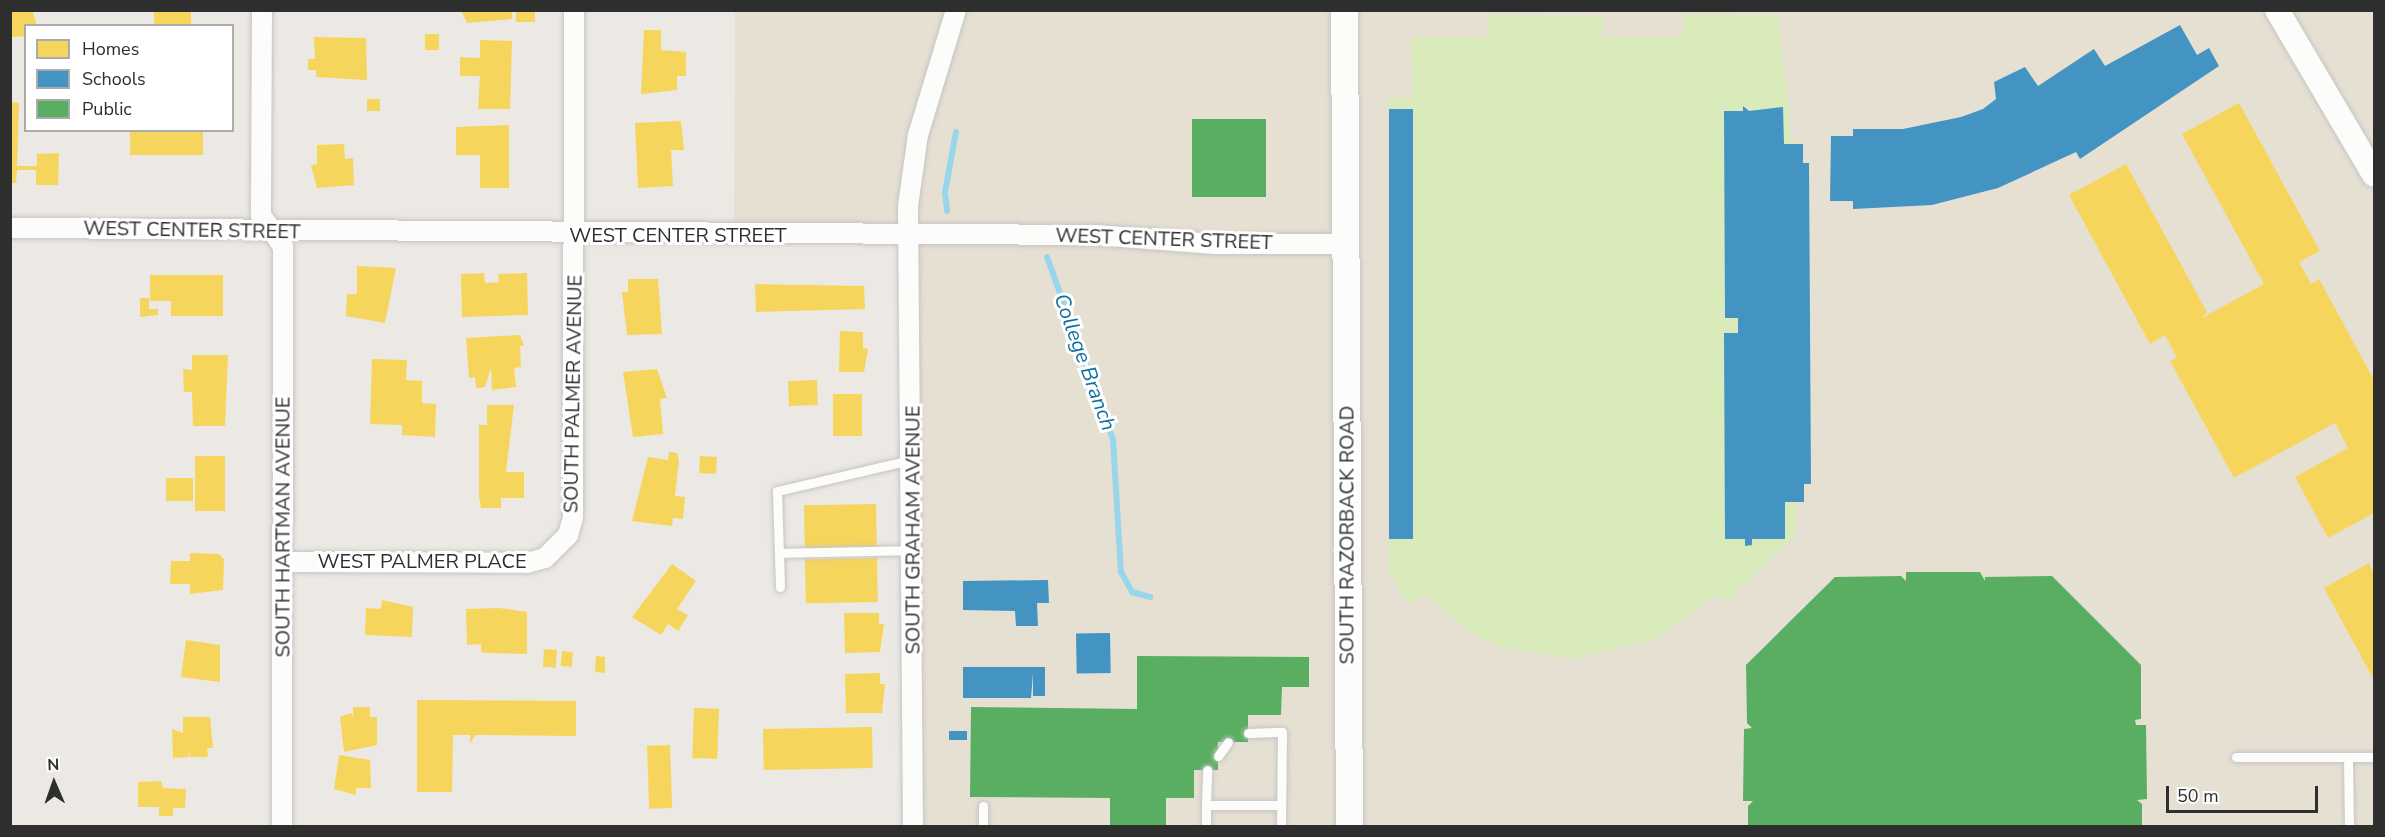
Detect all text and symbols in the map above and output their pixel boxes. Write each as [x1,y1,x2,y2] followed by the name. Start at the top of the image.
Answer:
[24,24,234,132] legend
[82,37,139,61] text: Homes
[82,67,146,91] text: Schools
[82,97,132,121] text: Public
[83,216,301,244] street label: WEST CENTER STREET
[569,223,787,247] street label: WEST CENTER STREET
[1055,223,1273,255] street label: WEST CENTER STREET
[559,275,587,513] street label: SOUTH PALMER AVENUE
[1049,290,1121,434] water label: College Branch
[271,397,295,657] street label: SOUTH HARTMAN AVENUE
[901,406,925,654] street label: SOUTH GRAHAM AVENUE
[1335,406,1359,664] street label: SOUTH RAZORBACK ROAD
[317,549,527,573] street label: WEST PALMER PLACE
[24,753,84,813] north arrow
[47,754,60,776] text: N
[2169,774,2320,812] scale bar
[2177,784,2219,808] text: 50 m

